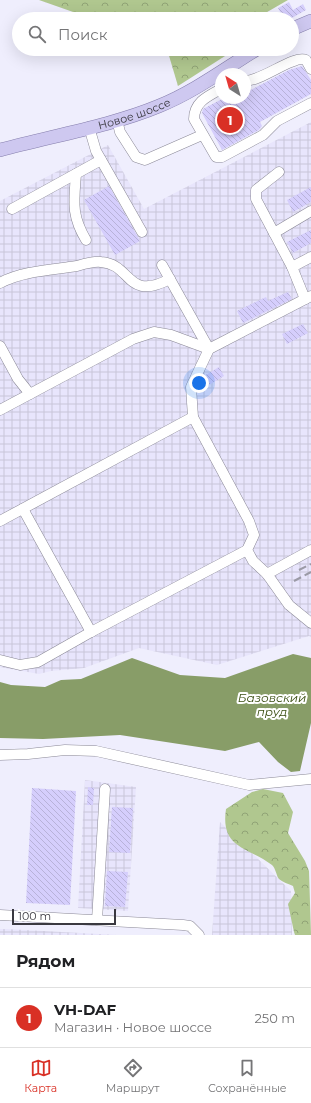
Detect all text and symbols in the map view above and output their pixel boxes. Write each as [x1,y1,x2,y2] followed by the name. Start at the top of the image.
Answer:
[12,12,299,56] search box
[26,23,48,45] icon: search
[58,25,107,44] text: Поиск
[215,68,251,104] north arrow
[97,95,173,133] street label: Новое шоссе
[217,105,243,135] pin: 1
[189,373,209,393] your location
[238,690,306,719] water label: Базовский пруд
[12,907,116,926] scale bar
[18,909,51,923] text: 100 m
[16,951,75,971] text: Рядом
[54,1000,116,1019] text: VH-DAF
[26,1010,32,1026] text: 1
[254,1010,295,1026] text: 250 m
[54,1019,212,1035] text: Магазин · Новое шоссе
[24,1057,57,1095] tab: Карта
[106,1057,159,1095] tab: Маршрут
[208,1057,287,1095] tab: Сохранённые

